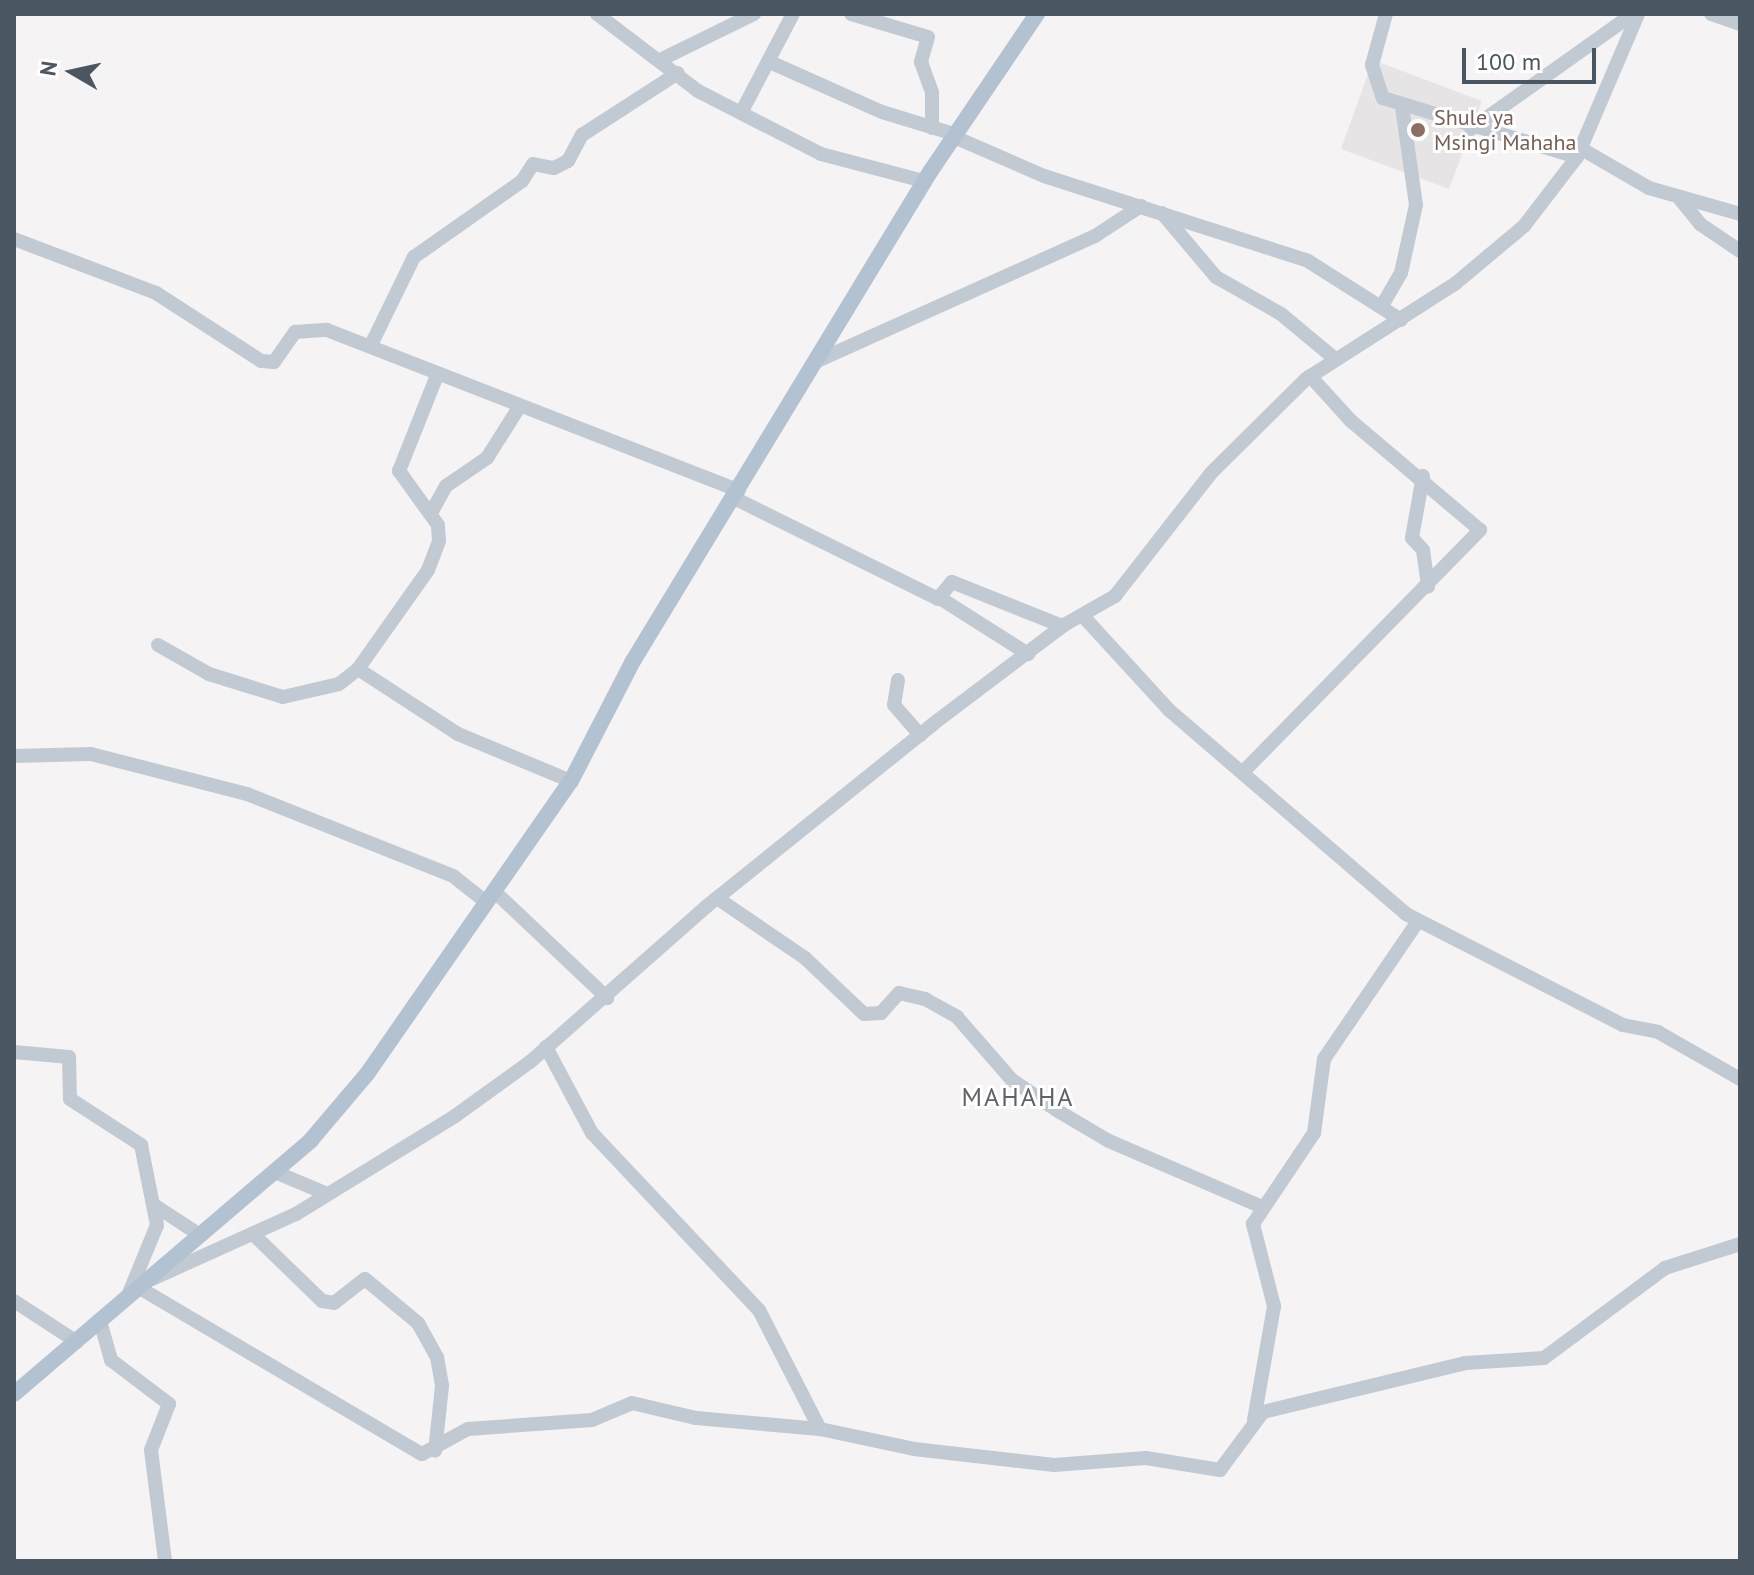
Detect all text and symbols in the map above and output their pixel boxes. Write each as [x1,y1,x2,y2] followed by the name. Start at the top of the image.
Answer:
[32,32,112,112] north arrow
[1466,32,1600,82] scale bar
[1476,46,1541,77] text: 100 m
[33,59,63,78] text: N
[1434,104,1576,156] place label: Shule ya Msingi Mahaha
[1409,121,1427,139] marker: Shule ya Msingi Mahaha
[961,1081,1075,1113] district label: MAHAHA

